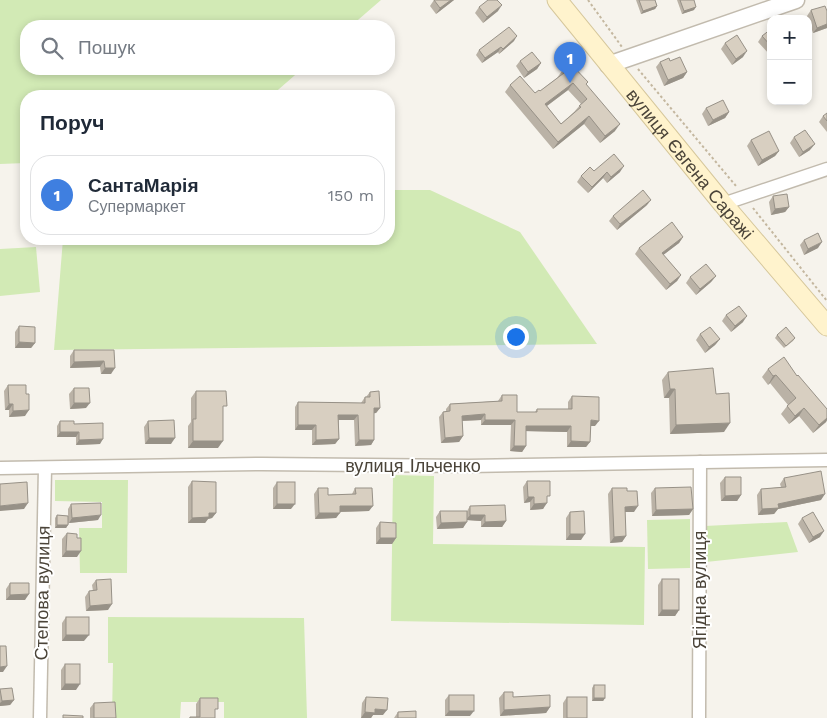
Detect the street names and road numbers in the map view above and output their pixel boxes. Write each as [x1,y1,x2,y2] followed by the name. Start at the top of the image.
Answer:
[622,84,758,243] street label: вулиця Євгена Саражі
[345,455,481,476] street label: вулиця Ільченко
[30,525,54,661] street label: Степова вулиця
[689,531,710,649] street label: Ягідна вулиця

